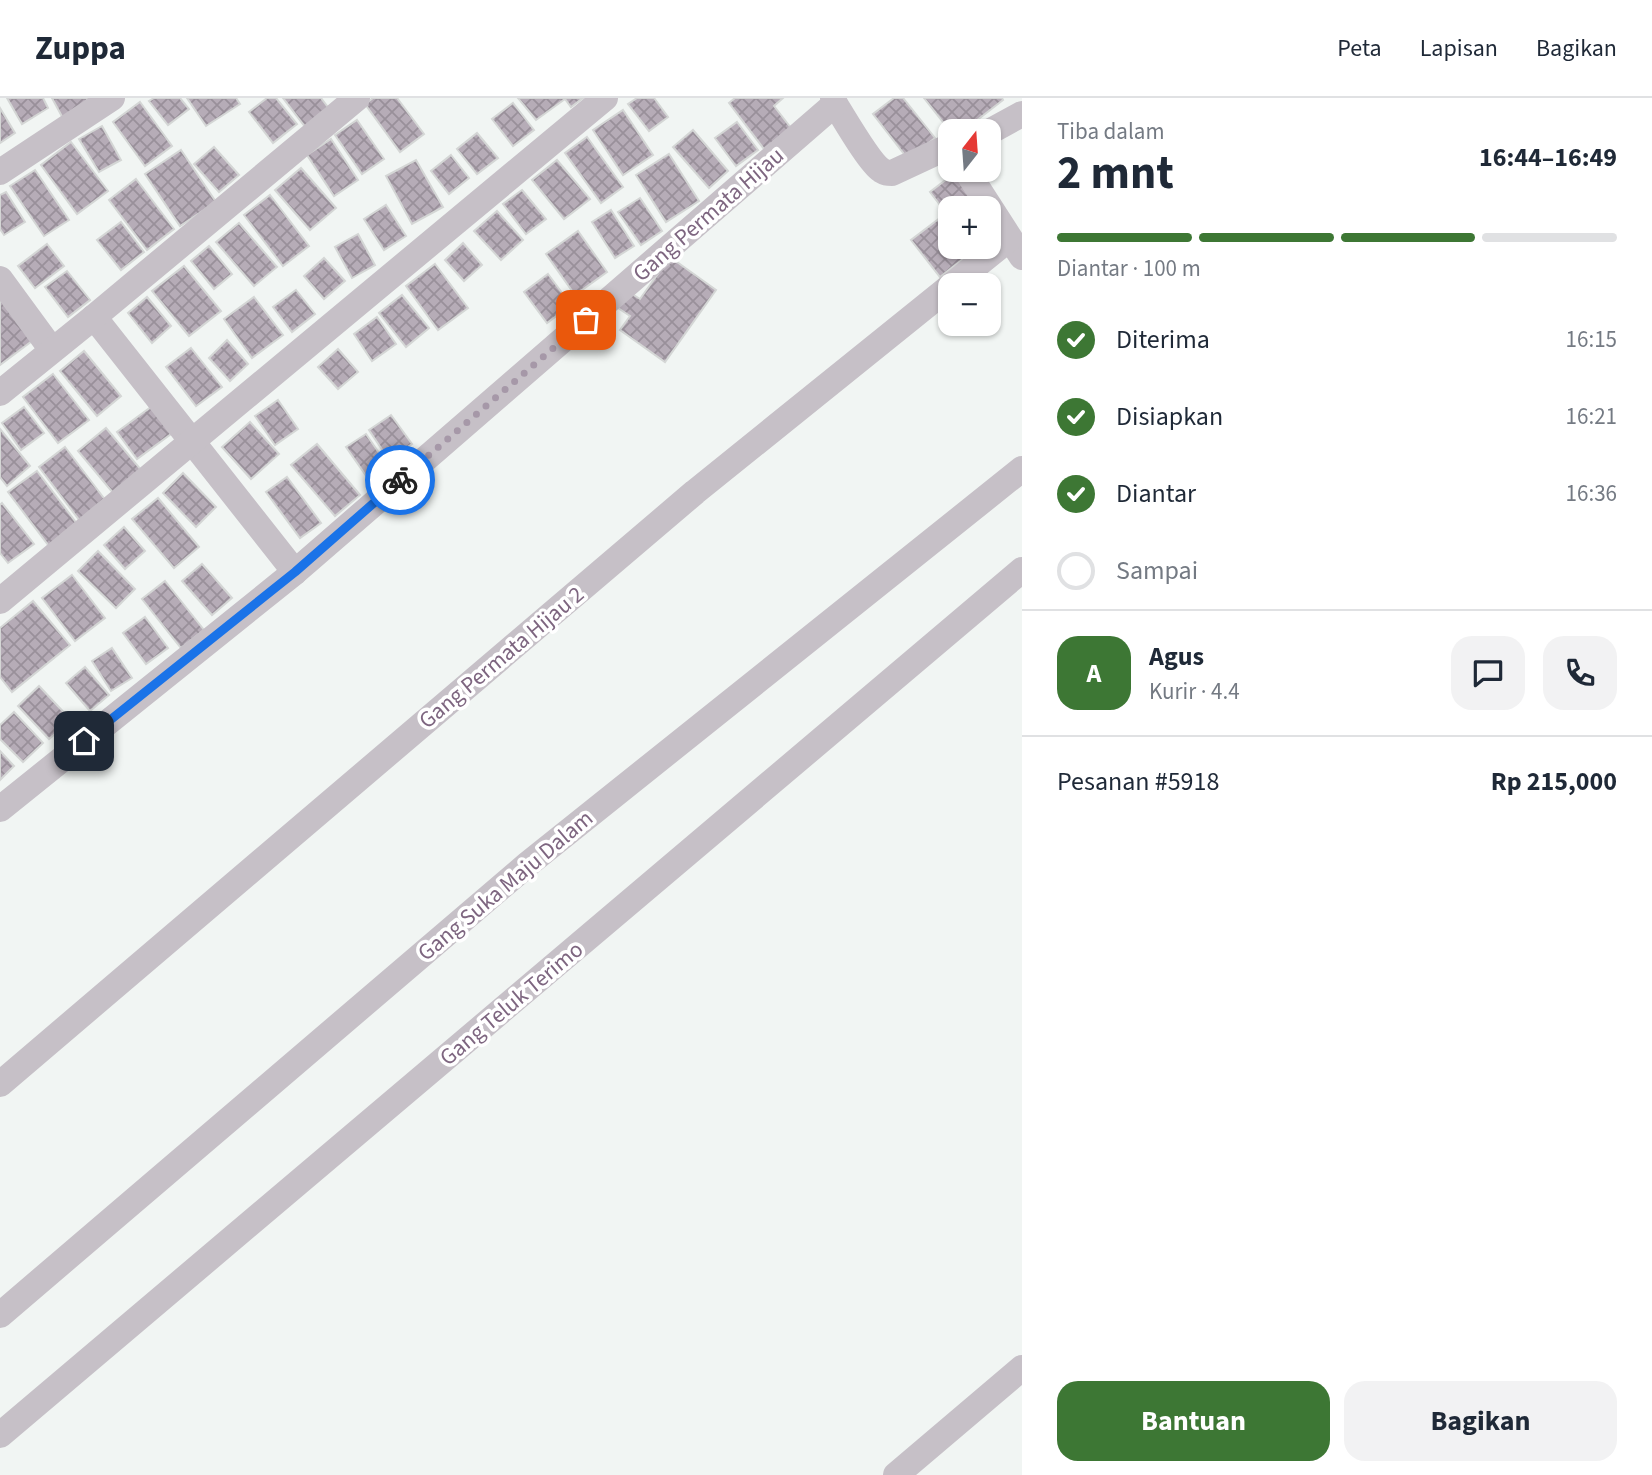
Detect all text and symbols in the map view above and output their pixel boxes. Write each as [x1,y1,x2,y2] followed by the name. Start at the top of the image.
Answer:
[35,25,126,72] text: Zuppa
[1337,31,1382,66] text: Peta
[1420,31,1498,66] text: Lapisan
[1536,31,1617,66] text: Bagikan
[1057,115,1164,148] text: Tiba dalam
[938,119,1001,182] north arrow
[938,119,1001,336] map controls
[626,139,791,289] street label: Gang Permata Hijau
[1479,139,1617,176] text: 16:44–16:49
[1057,141,1174,206] text: 2 mnt
[938,196,1001,259] button: +
[1057,252,1201,285] text: Diantar · 100 m
[938,273,1001,336] button: −
[556,290,616,350] pin
[567,301,605,339] icon: bag
[1057,321,1095,359] icon: check
[1116,321,1210,358] text: Diterima
[1566,323,1617,356] text: 16:15
[1057,398,1095,436] icon: check
[1116,398,1223,435] text: Disiapkan
[1566,400,1617,433] text: 16:21
[365,445,435,515] courier
[381,461,419,499] icon: bike
[1057,475,1095,513] icon: check
[1116,475,1196,512] text: Diantar
[1566,477,1617,510] text: 16:36
[1116,552,1198,589] text: Sampai
[412,578,591,736] street label: Gang Permata Hijau 2
[1451,636,1525,710] button: chat
[1543,636,1617,710] button: phone
[1149,638,1204,675] text: Agus
[1087,655,1101,692] text: A
[1149,675,1240,708] text: Kurir · 4.4
[54,711,114,771] pin
[65,722,103,760] icon: home
[1057,763,1219,800] text: Pesanan #5918
[1491,763,1617,800] text: Rp 215,000
[410,802,600,969] street label: Gang Suka Maju Dalam
[432,933,590,1073] street label: Gang Teluk Terimo
[1057,1381,1330,1461] button: Bantuan
[1344,1381,1617,1461] button: Bagikan

